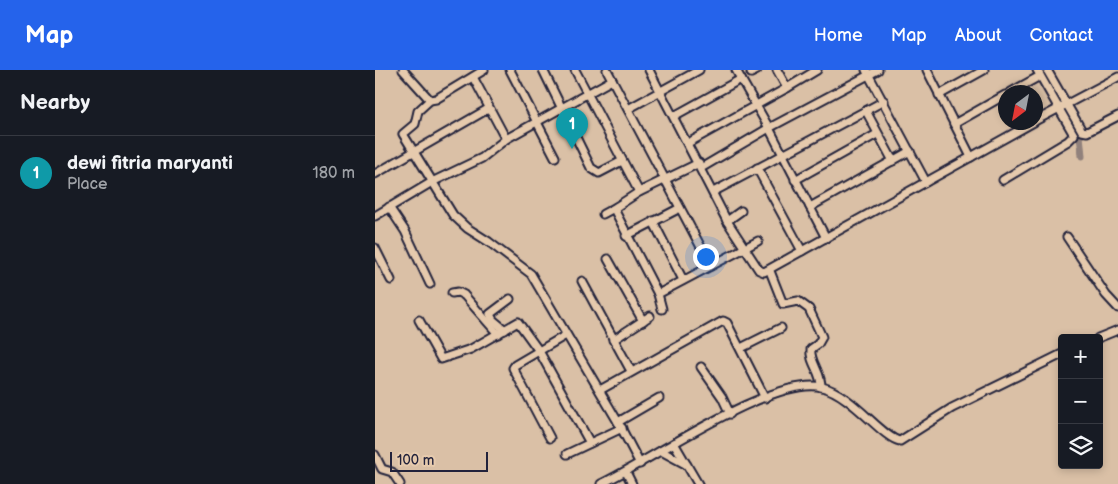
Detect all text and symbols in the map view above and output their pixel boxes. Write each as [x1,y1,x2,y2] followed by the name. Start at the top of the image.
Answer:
[25,21,73,50] text: Map
[814,25,863,46] text: Home
[891,25,927,46] text: Map
[955,25,1002,46] text: About
[1030,25,1093,46] text: Contact
[998,85,1043,130] north arrow
[20,90,90,115] text: Nearby
[556,108,588,149] pin: 1
[67,152,233,175] text: dewi fitria maryanti
[33,164,39,183] text: 1
[313,164,355,183] text: 180 m
[67,175,108,194] text: Place
[693,244,719,270] your location
[1058,334,1103,469] map controls
[1058,334,1103,379] button: +
[1058,379,1103,424] button: −
[1058,424,1103,469] button: layers
[390,449,487,472] scale bar
[397,452,434,469] text: 100 m

